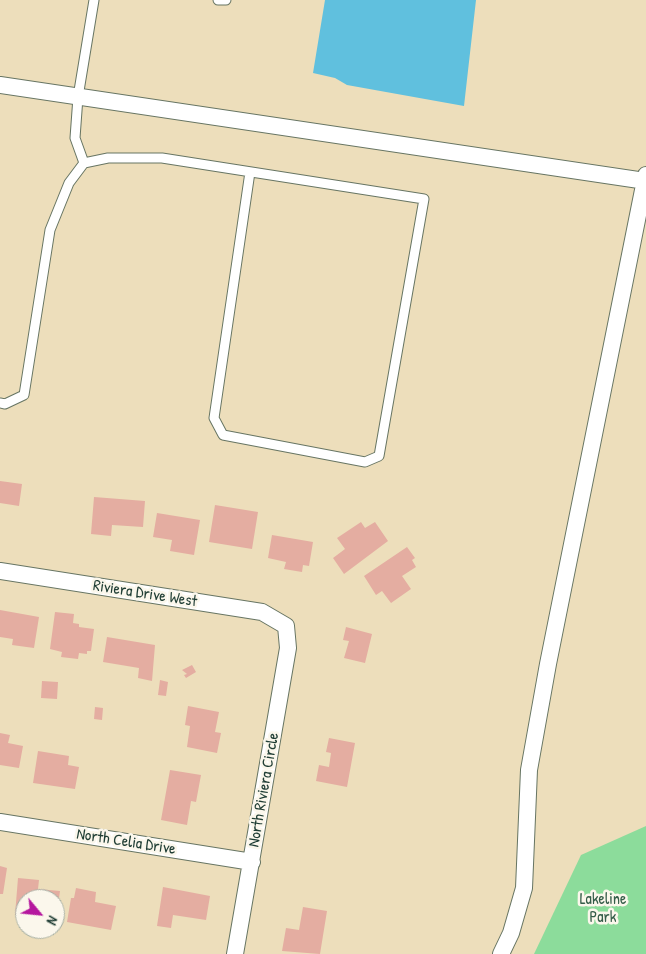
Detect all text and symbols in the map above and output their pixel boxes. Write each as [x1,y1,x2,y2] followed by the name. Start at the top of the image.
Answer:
[92,576,198,612] street label: Riviera Drive West
[245,731,283,849] street label: North Riviera Circle
[75,825,177,859] street label: North Celia Drive
[15,889,65,939] north arrow
[580,890,626,928] park label: Lakeline Park
[43,913,63,929] text: N

